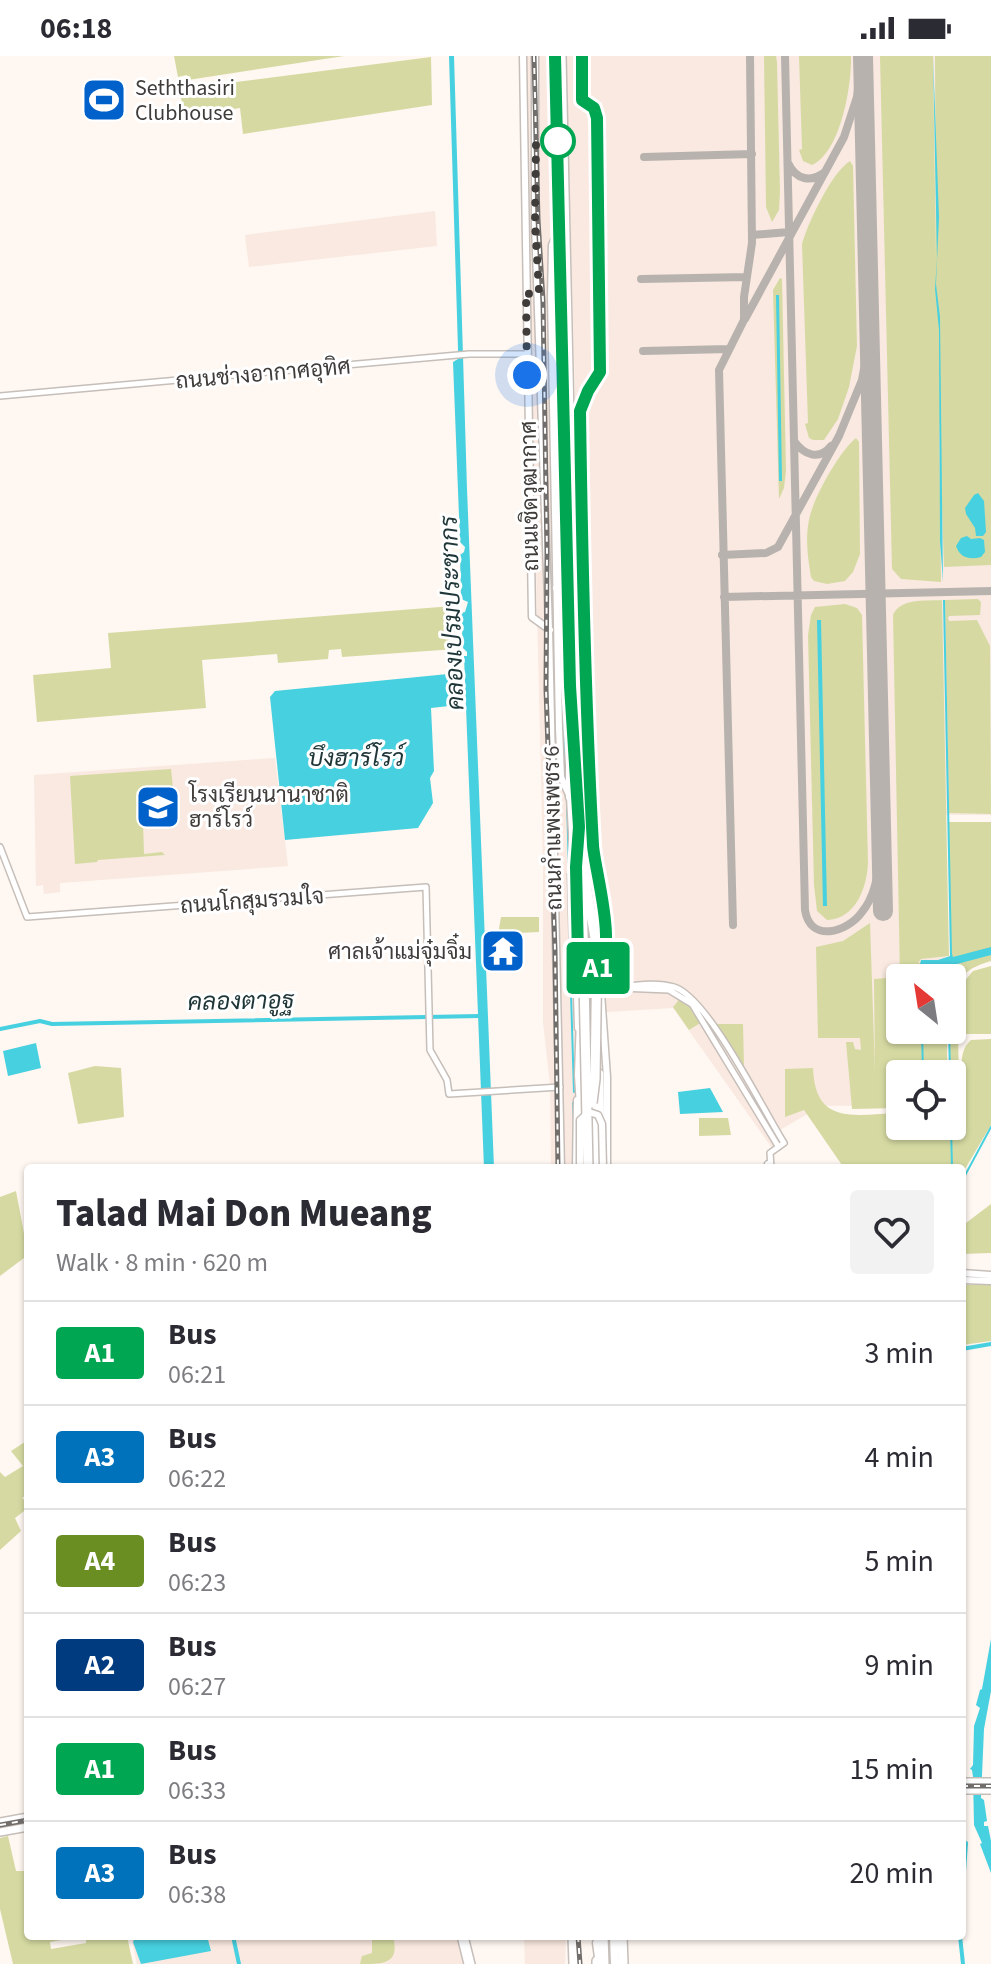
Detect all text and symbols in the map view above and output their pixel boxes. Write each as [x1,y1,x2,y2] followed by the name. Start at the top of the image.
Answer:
[40,7,112,50] text: 06:18
[135,72,235,129] place label: Seththasiri Clubhouse
[80,76,128,124] sports icon: Seththasiri Clubhouse
[541,124,575,158] unlabelled marker
[174,350,352,398] street label: ถนนช่างอากาศอุทิศ
[507,355,547,395] your location
[513,420,547,572] street label: ถนนเชิดวุฒากาศ
[432,514,473,711] water label: คลองเปรมประชากร
[308,741,407,776] water label: บึงฮาร์โรว์
[536,745,570,911] street label: ถนนกำแพงเพชร 6
[188,779,349,836] place label: โรงเรียนนานาชาติ ฮาร์โรว์
[134,783,182,831] school or university icon: โรงเรียนนานาชาติ ฮาร์โรว์
[179,880,325,922] street label: ถนนโกสุมรวมใจ
[479,927,527,975] temple icon: ศาลเจ้าแม่จุ๋มจิ๋ม
[328,933,472,968] place label: ศาลเจ้าแม่จุ๋มจิ๋ม
[562,942,634,994] line badge: A1
[583,948,613,988] text: A1
[886,964,966,1044] north arrow
[886,964,966,1140] map controls
[187,983,296,1020] water label: คลองตาอูฐ
[886,1060,966,1140] button: locate
[56,1187,432,1241] text: Talad Mai Don Mueang
[850,1190,934,1274] button: heart
[56,1244,268,1281] text: Walk · 8 min · 620 m
[168,1313,216,1356] text: Bus
[864,1332,934,1375] text: 3 min
[85,1333,115,1373] text: A1
[168,1356,226,1393] text: 06:21
[168,1417,216,1460] text: Bus
[864,1436,934,1479] text: 4 min
[85,1437,115,1477] text: A3
[168,1460,226,1497] text: 06:22
[168,1521,216,1564] text: Bus
[864,1540,934,1583] text: 5 min
[85,1541,115,1581] text: A4
[168,1564,226,1601] text: 06:23
[168,1625,216,1668] text: Bus
[864,1644,934,1687] text: 9 min
[85,1645,115,1685] text: A2
[168,1668,226,1705] text: 06:27
[168,1729,216,1772] text: Bus
[850,1748,934,1791] text: 15 min
[85,1749,115,1789] text: A1
[168,1772,226,1809] text: 06:33
[168,1833,216,1876] text: Bus
[850,1852,934,1895] text: 20 min
[85,1853,115,1893] text: A3
[168,1876,226,1913] text: 06:38

